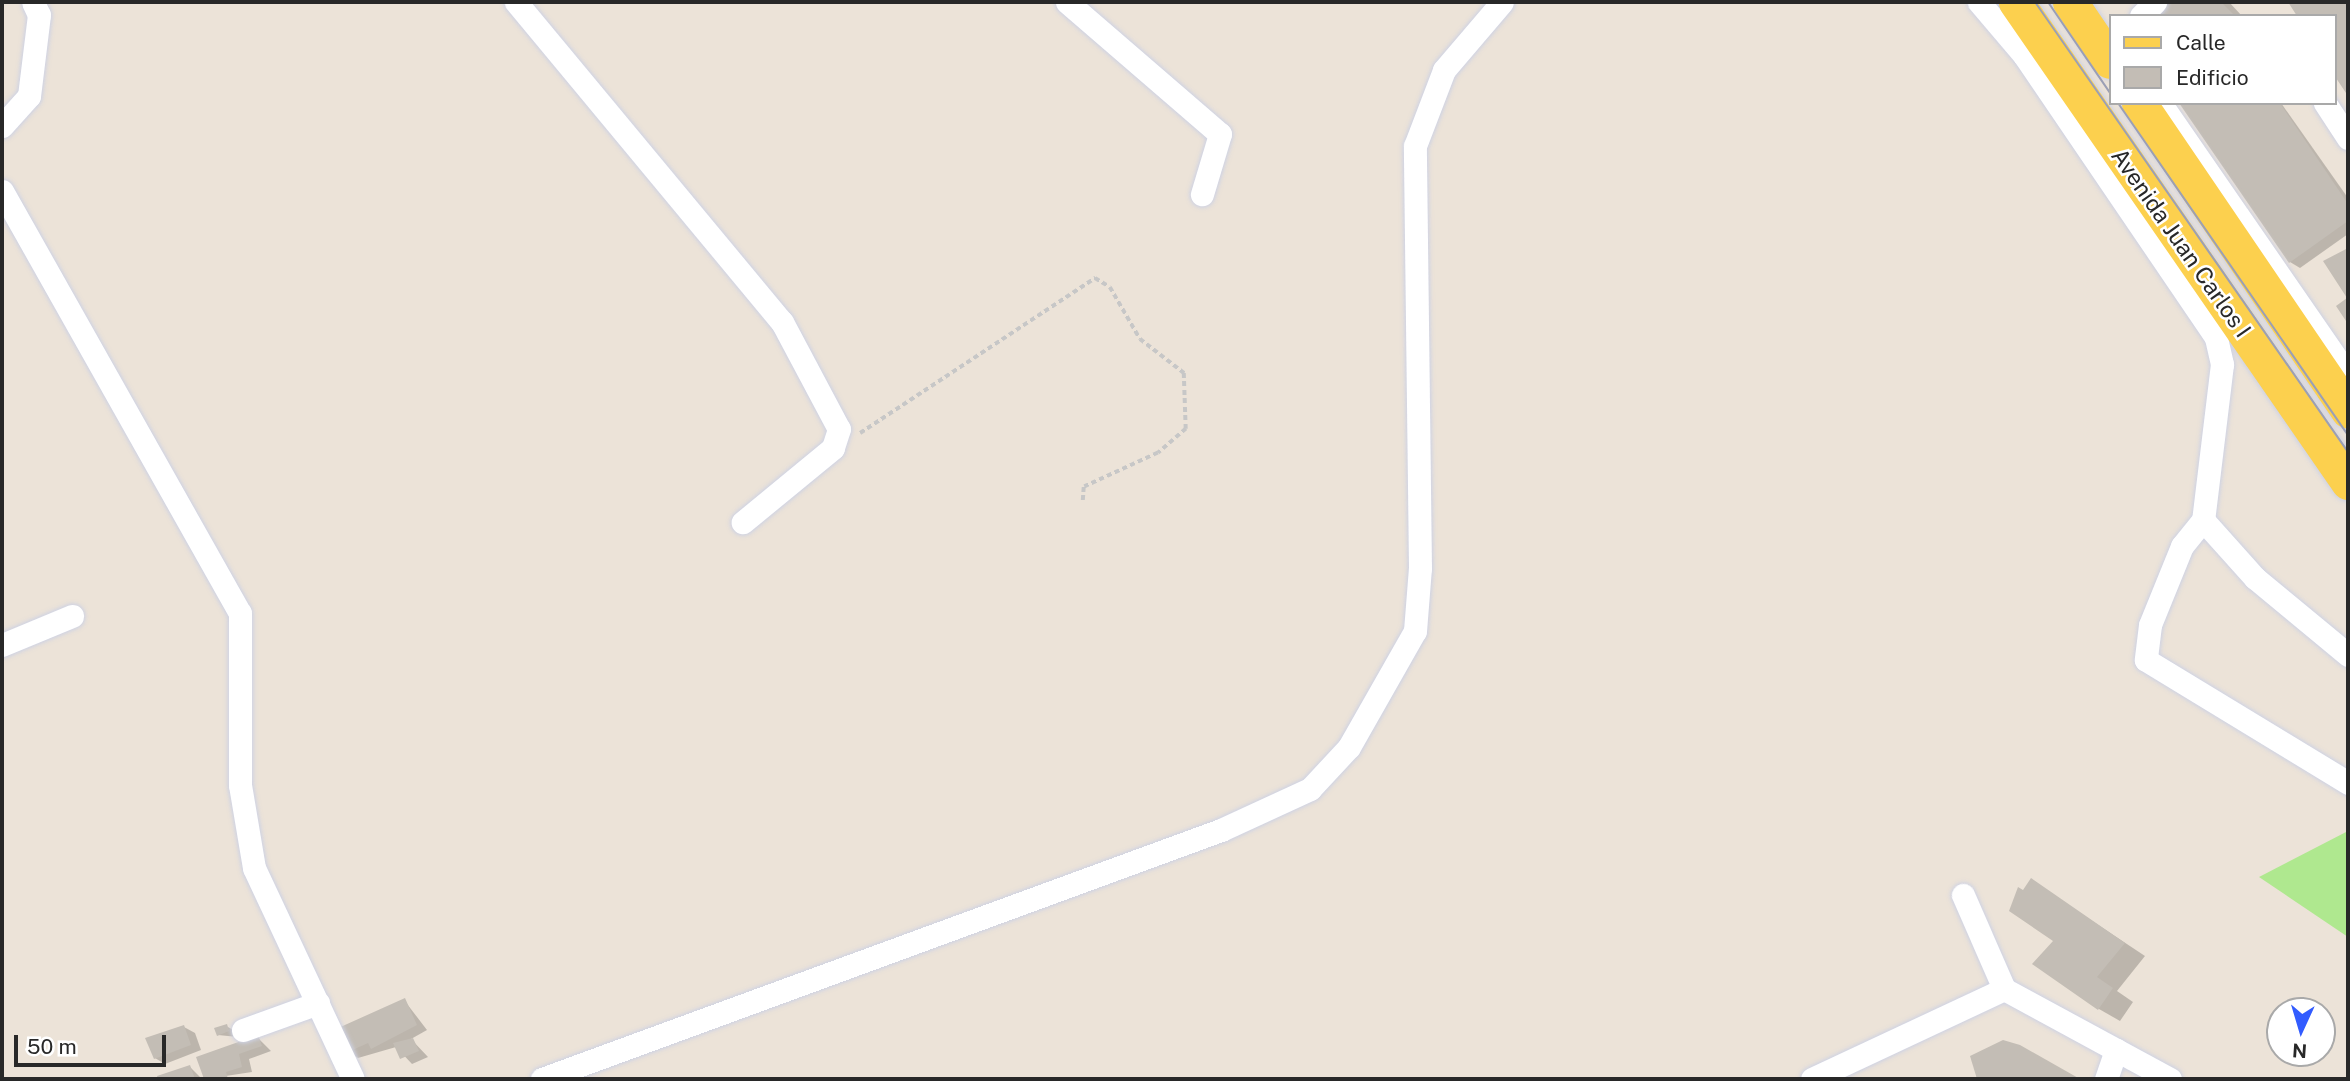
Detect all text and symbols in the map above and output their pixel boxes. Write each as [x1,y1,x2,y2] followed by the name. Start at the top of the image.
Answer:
[2108,14,2336,105] legend
[2176,30,2226,55] text: Calle
[2176,65,2249,90] text: Edificio
[2105,143,2257,343] street label: Avenida Juan Carlos I
[2266,997,2336,1067] north arrow
[18,1021,170,1066] scale bar
[27,1034,77,1059] text: 50 m
[2292,1039,2308,1062] text: N

